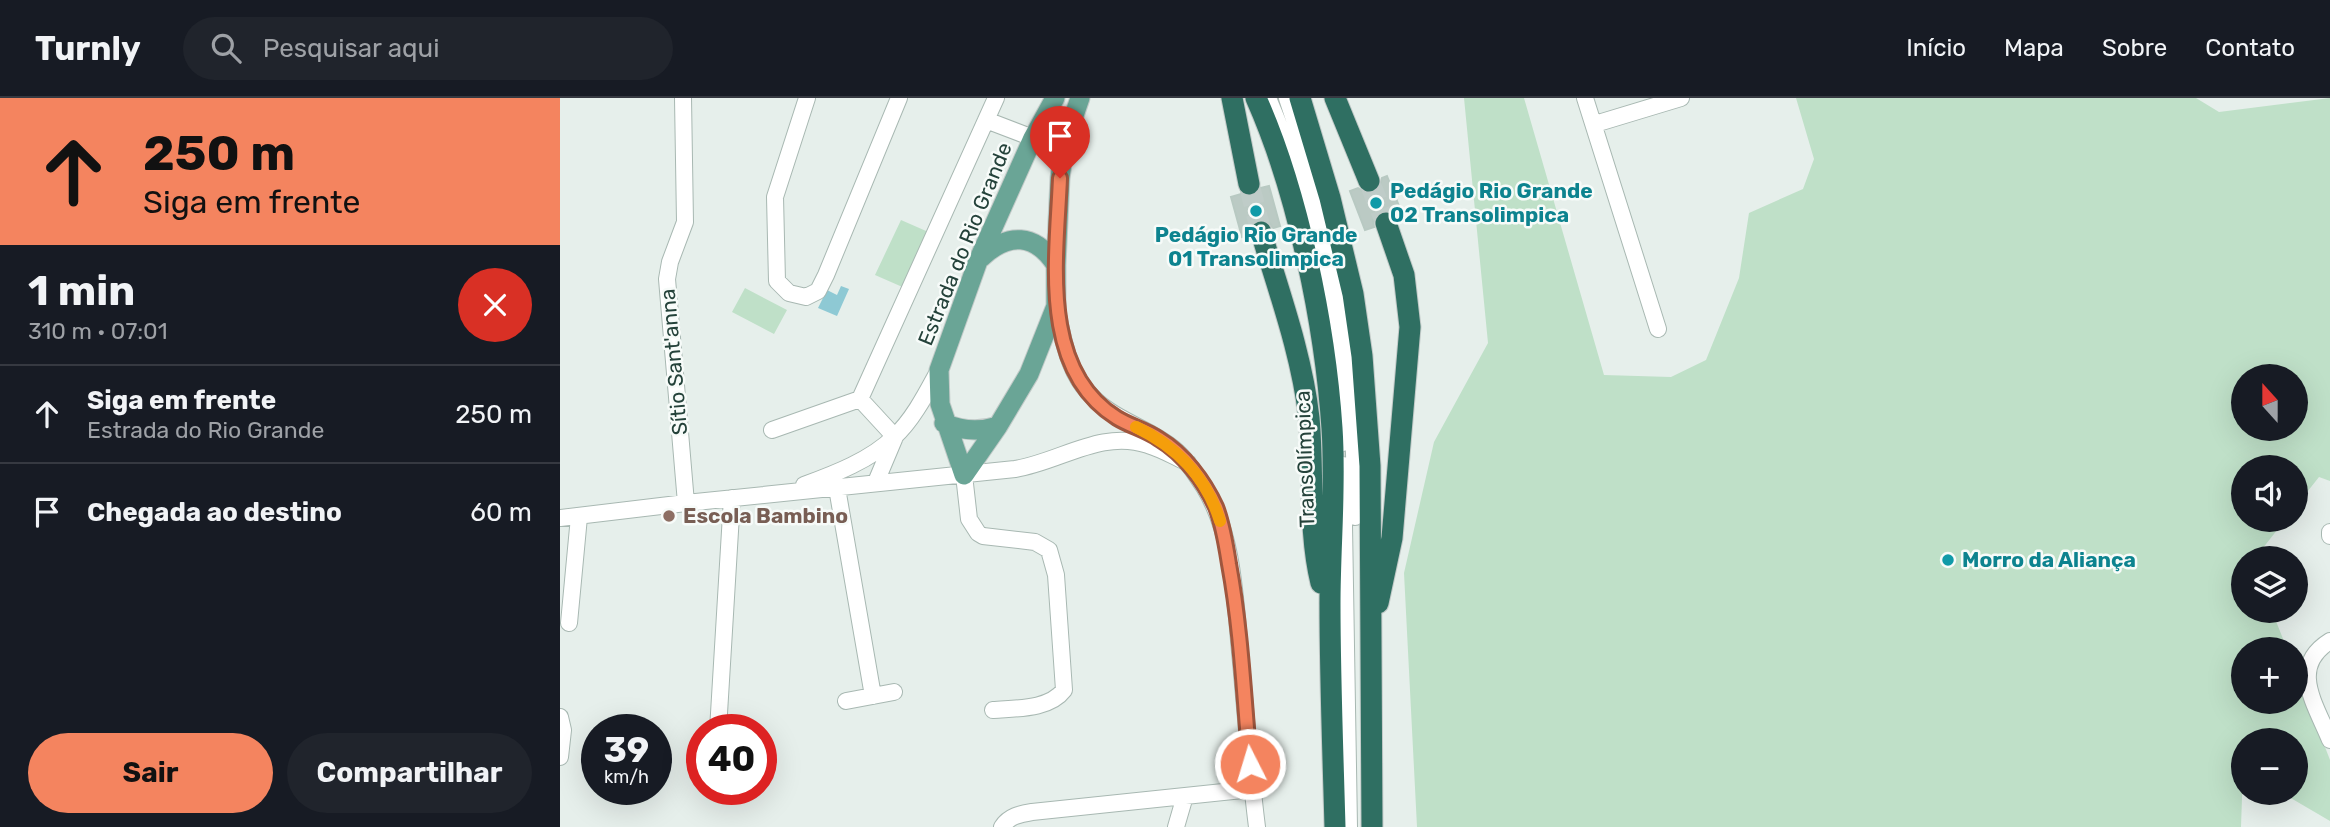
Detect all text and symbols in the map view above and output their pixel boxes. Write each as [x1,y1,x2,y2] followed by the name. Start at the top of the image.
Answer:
[183,17,673,80] search box
[35,29,141,68] text: Turnly
[207,29,245,67] icon: search
[263,33,440,64] text: Pesquisar aqui
[1906,34,1966,62] text: Início
[2004,34,2064,62] text: Mapa
[2102,34,2167,62] text: Sobre
[2205,34,2295,62] text: Contato
[1030,106,1090,178] pin
[1041,117,1079,155] icon: arrive
[143,124,295,182] text: 250 m
[28,126,119,217] icon: ahead
[912,139,1017,349] street label: Estrada do Rio Grande
[1390,178,1593,227] place label: Pedágio Rio Grande 02 Transolimpica
[143,183,361,221] text: Siga em frente
[1368,195,1384,211] marker: Pedágio Rio Grande 02 Transolimpica
[1248,203,1264,219] marker: Pedágio Rio Grande 01 Transolimpica
[1155,222,1357,271] place label: Pedágio Rio Grande 01 Transolimpica
[28,266,135,316] text: 1 min
[458,268,532,342] button: close
[655,288,692,436] street label: Sítio Sant'anna
[28,317,168,345] text: 310 m · 07:01
[2231,364,2308,441] north arrow
[2231,364,2308,805] map controls
[87,385,276,416] text: Siga em frente
[1290,390,1319,528] street label: TransOlímpica
[28,395,66,433] icon: ahead
[455,399,532,430] text: 250 m
[87,416,324,444] text: Estrada do Rio Grande
[2231,455,2308,532] button: sound
[28,493,66,531] icon: arrive
[87,497,342,528] text: Chegada ao destino
[470,497,532,528] text: 60 m
[683,503,848,528] place label: Escola Bambino
[661,508,677,524] marker: Escola Bambino
[2231,546,2308,623] button: layers
[1962,547,2136,572] place label: Morro da Aliança
[1940,552,1956,568] marker: Morro da Aliança
[2231,637,2308,714] button: +
[686,714,777,805] speed limit sign: 40
[1213,727,1287,801] position arrow
[2231,728,2308,805] button: −
[604,729,649,771] text: 39
[28,733,273,813] button: Sair
[287,733,532,813] button: Compartilhar
[604,766,649,788] text: km/h

